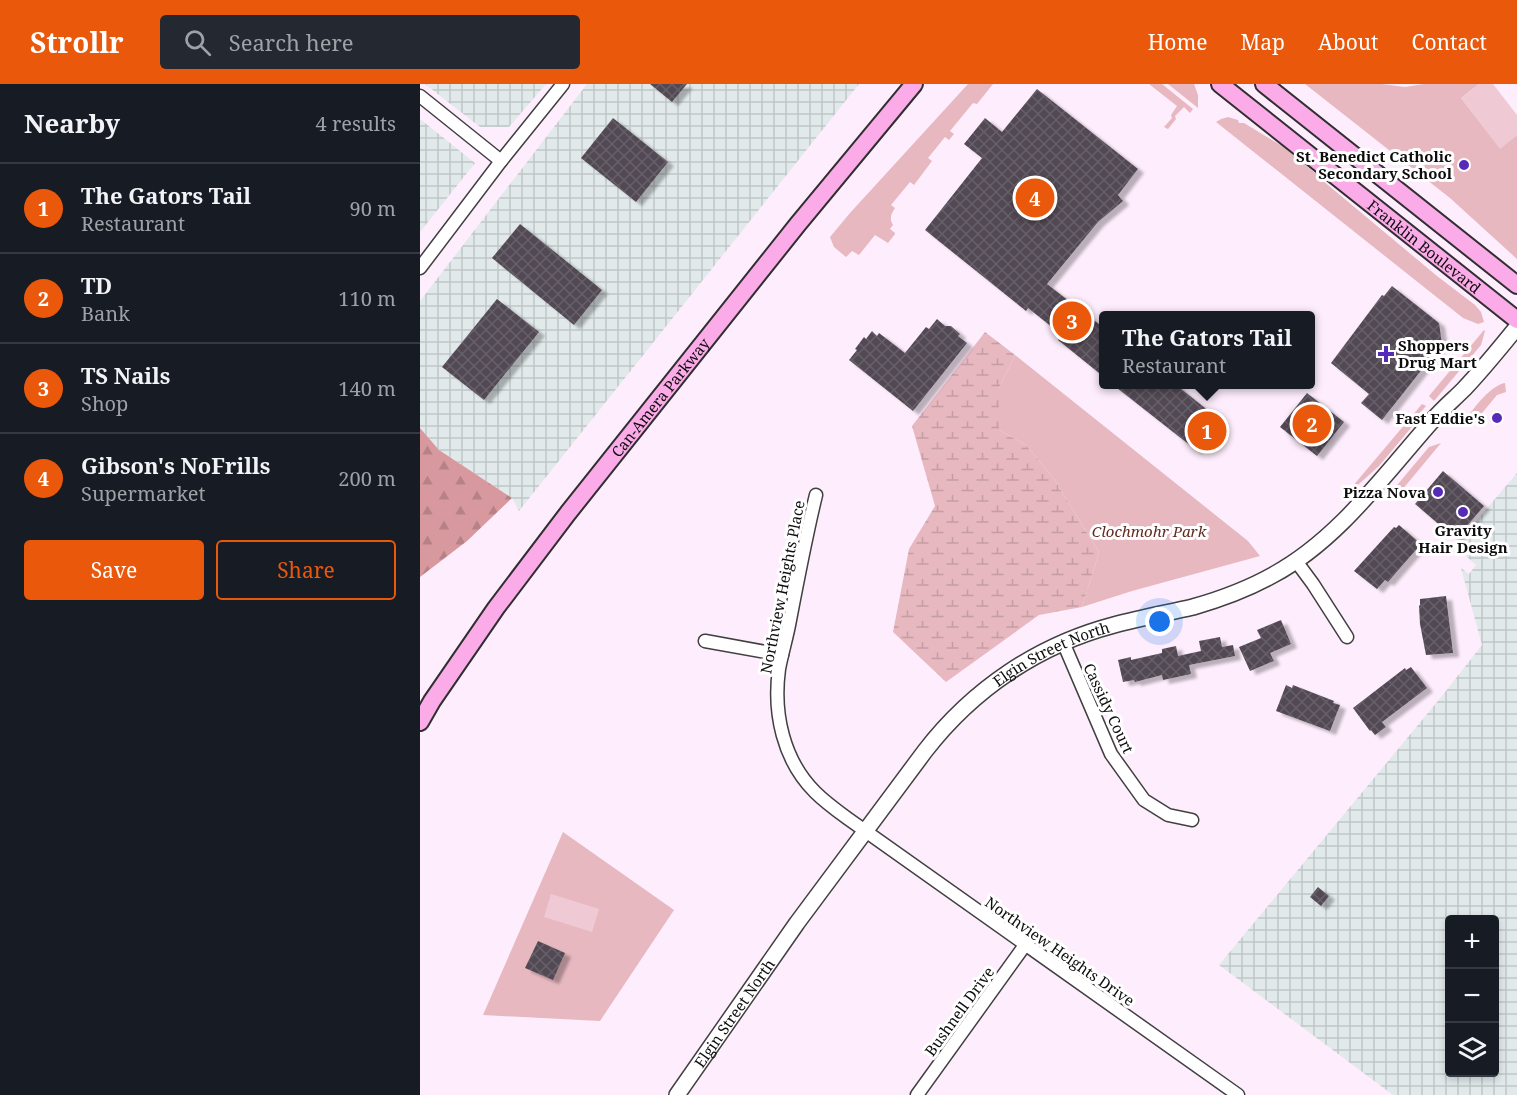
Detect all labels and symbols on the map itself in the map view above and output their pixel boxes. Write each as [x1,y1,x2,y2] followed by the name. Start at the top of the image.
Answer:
[1296,146,1453,183] place label: St. Benedict Catholic Secondary School
[1457,158,1471,172] marker: St. Benedict Catholic Secondary School
[1016,176,1054,220] pin: 4
[1363,195,1485,298] street label: Franklin Boulevard
[1052,298,1092,344] pin: 3
[606,333,714,461] street label: Can-Amera Parkway
[1398,335,1477,372] place label: Shoppers Drug Mart
[1379,347,1393,361] marker: Shoppers Drug Mart
[1292,402,1332,446] pin: 2
[1188,408,1226,454] pin: 1
[1395,408,1485,428] place label: Fast Eddie's
[1490,411,1504,425] marker: Fast Eddie's
[1343,482,1426,502] place label: Pizza Nova
[1431,485,1445,499] marker: Pizza Nova
[755,499,809,675] street label: Northview Heights Place
[1456,505,1470,519] marker: Gravity Hair Design
[1418,520,1508,557] place label: Gravity Hair Design
[1092,521,1207,541] park label: Clochmohr Park
[1145,607,1174,636] your location
[989,617,1112,691] street label: Elgin Street North
[1079,660,1139,756] street label: Cassidy Court
[981,892,1139,1010] street label: Northview Heights Drive
[689,954,779,1071] street label: Elgin Street North
[920,962,998,1060] street label: Bushnell Drive

